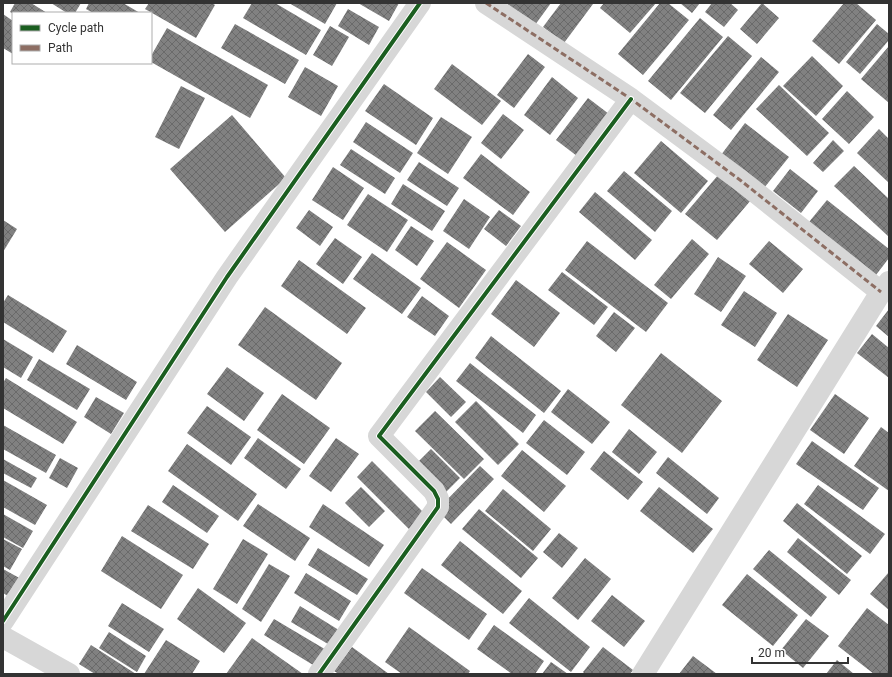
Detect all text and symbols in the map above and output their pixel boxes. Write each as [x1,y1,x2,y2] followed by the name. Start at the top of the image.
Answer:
[12,12,152,64] legend
[48,21,104,35] text: Cycle path
[48,41,73,55] text: Path
[752,639,848,665] scale bar
[758,646,785,660] text: 20 m

